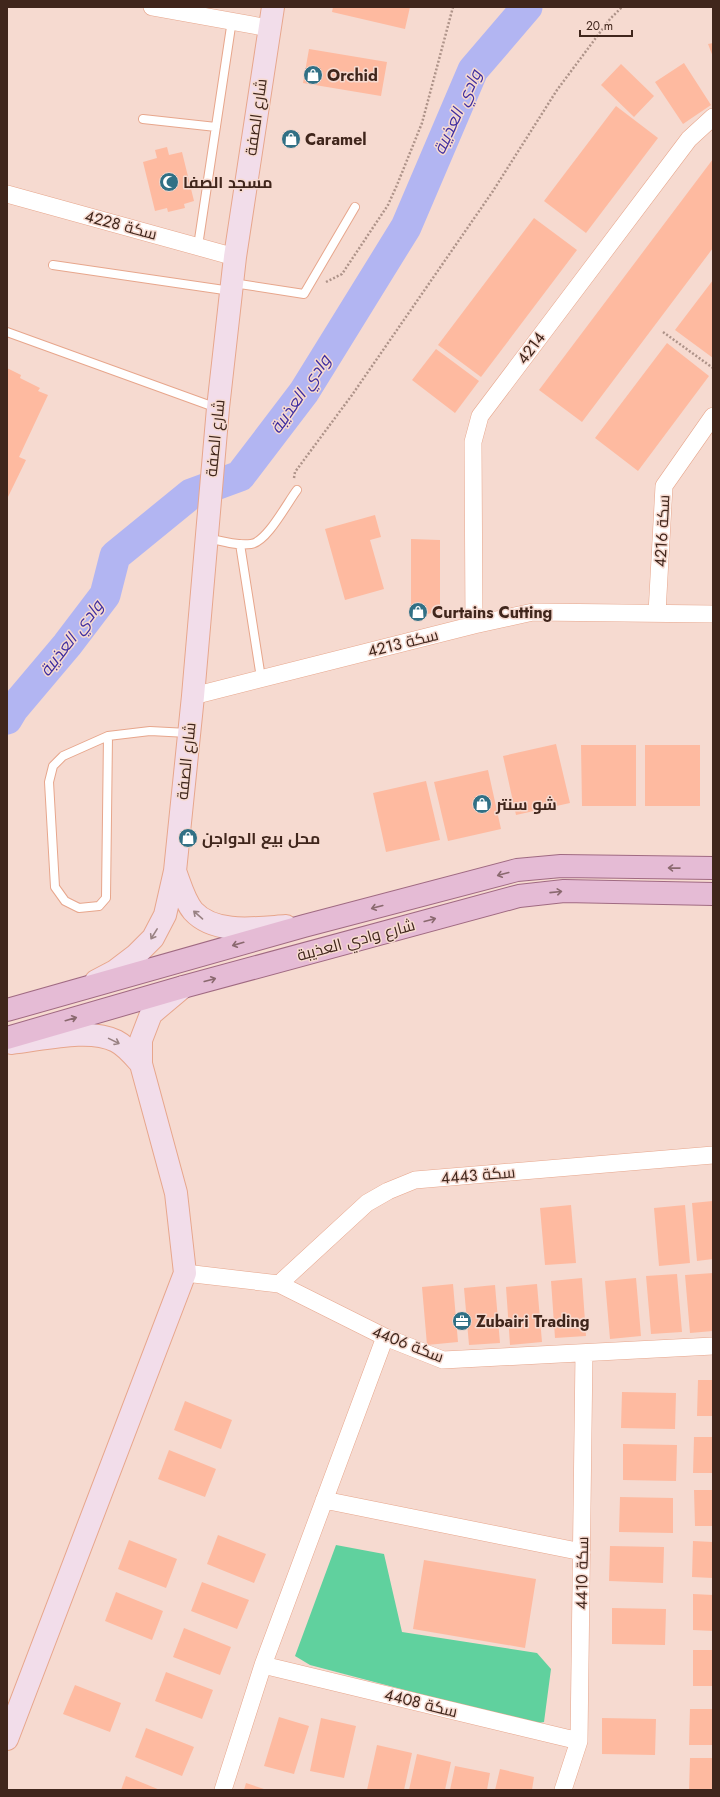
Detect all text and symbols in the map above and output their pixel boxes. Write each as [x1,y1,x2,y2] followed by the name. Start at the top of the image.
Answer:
[580,12,632,38] scale bar
[586,17,613,35] text: 20 m
[302,64,324,86] shop icon: Orchid
[327,64,378,87] place label: Orchid
[427,64,490,159] water label: وادي العذيبة
[239,77,273,157] street label: شارع الصفة
[280,128,302,150] shop icon: Caramel
[305,128,367,151] place label: Caramel
[158,171,180,193] mosque icon: مسجد الصفا
[183,171,273,194] place label: مسجد الصفا
[82,204,160,246] street label: سكة 4228
[511,327,551,369] street label: 4214
[264,348,339,439] water label: وادي العذيبة
[200,398,230,478] street label: شارع الصفة
[649,494,675,568] street label: سكة 4216
[34,593,111,682] water label: وادي العذيبة
[407,601,429,623] shop icon: Curtains Cutting
[432,601,552,624] place label: Curtains Cutting
[365,623,441,663] street label: سكة 4213
[171,721,201,801] street label: شارع الصفة
[471,793,493,815] shop icon: شو سنتر
[495,793,557,816] place label: شو سنتر
[177,827,199,849] shop icon: محل بيع الدواجن
[202,827,320,850] place label: محل بيع الدواجن
[668,864,681,872] one-way arrow
[496,871,509,878] one-way arrow
[549,888,562,896] one-way arrow
[371,903,384,911] one-way arrow
[193,910,204,919] one-way arrow
[294,913,418,969] street label: شارع وادي العذيبة
[423,916,436,923] one-way arrow
[150,929,159,940] one-way arrow
[232,941,245,948] one-way arrow
[203,976,216,983] one-way arrow
[65,1015,78,1023] one-way arrow
[108,1038,120,1045] one-way arrow
[440,1160,516,1190] street label: سكة 4443
[451,1310,473,1332] office icon: Zubairi Trading
[476,1310,590,1333] place label: Zubairi Trading
[369,1320,447,1368] street label: سكة 4406
[570,1536,594,1610] street label: سكة 4410
[382,1683,460,1723] street label: سكة 4408

